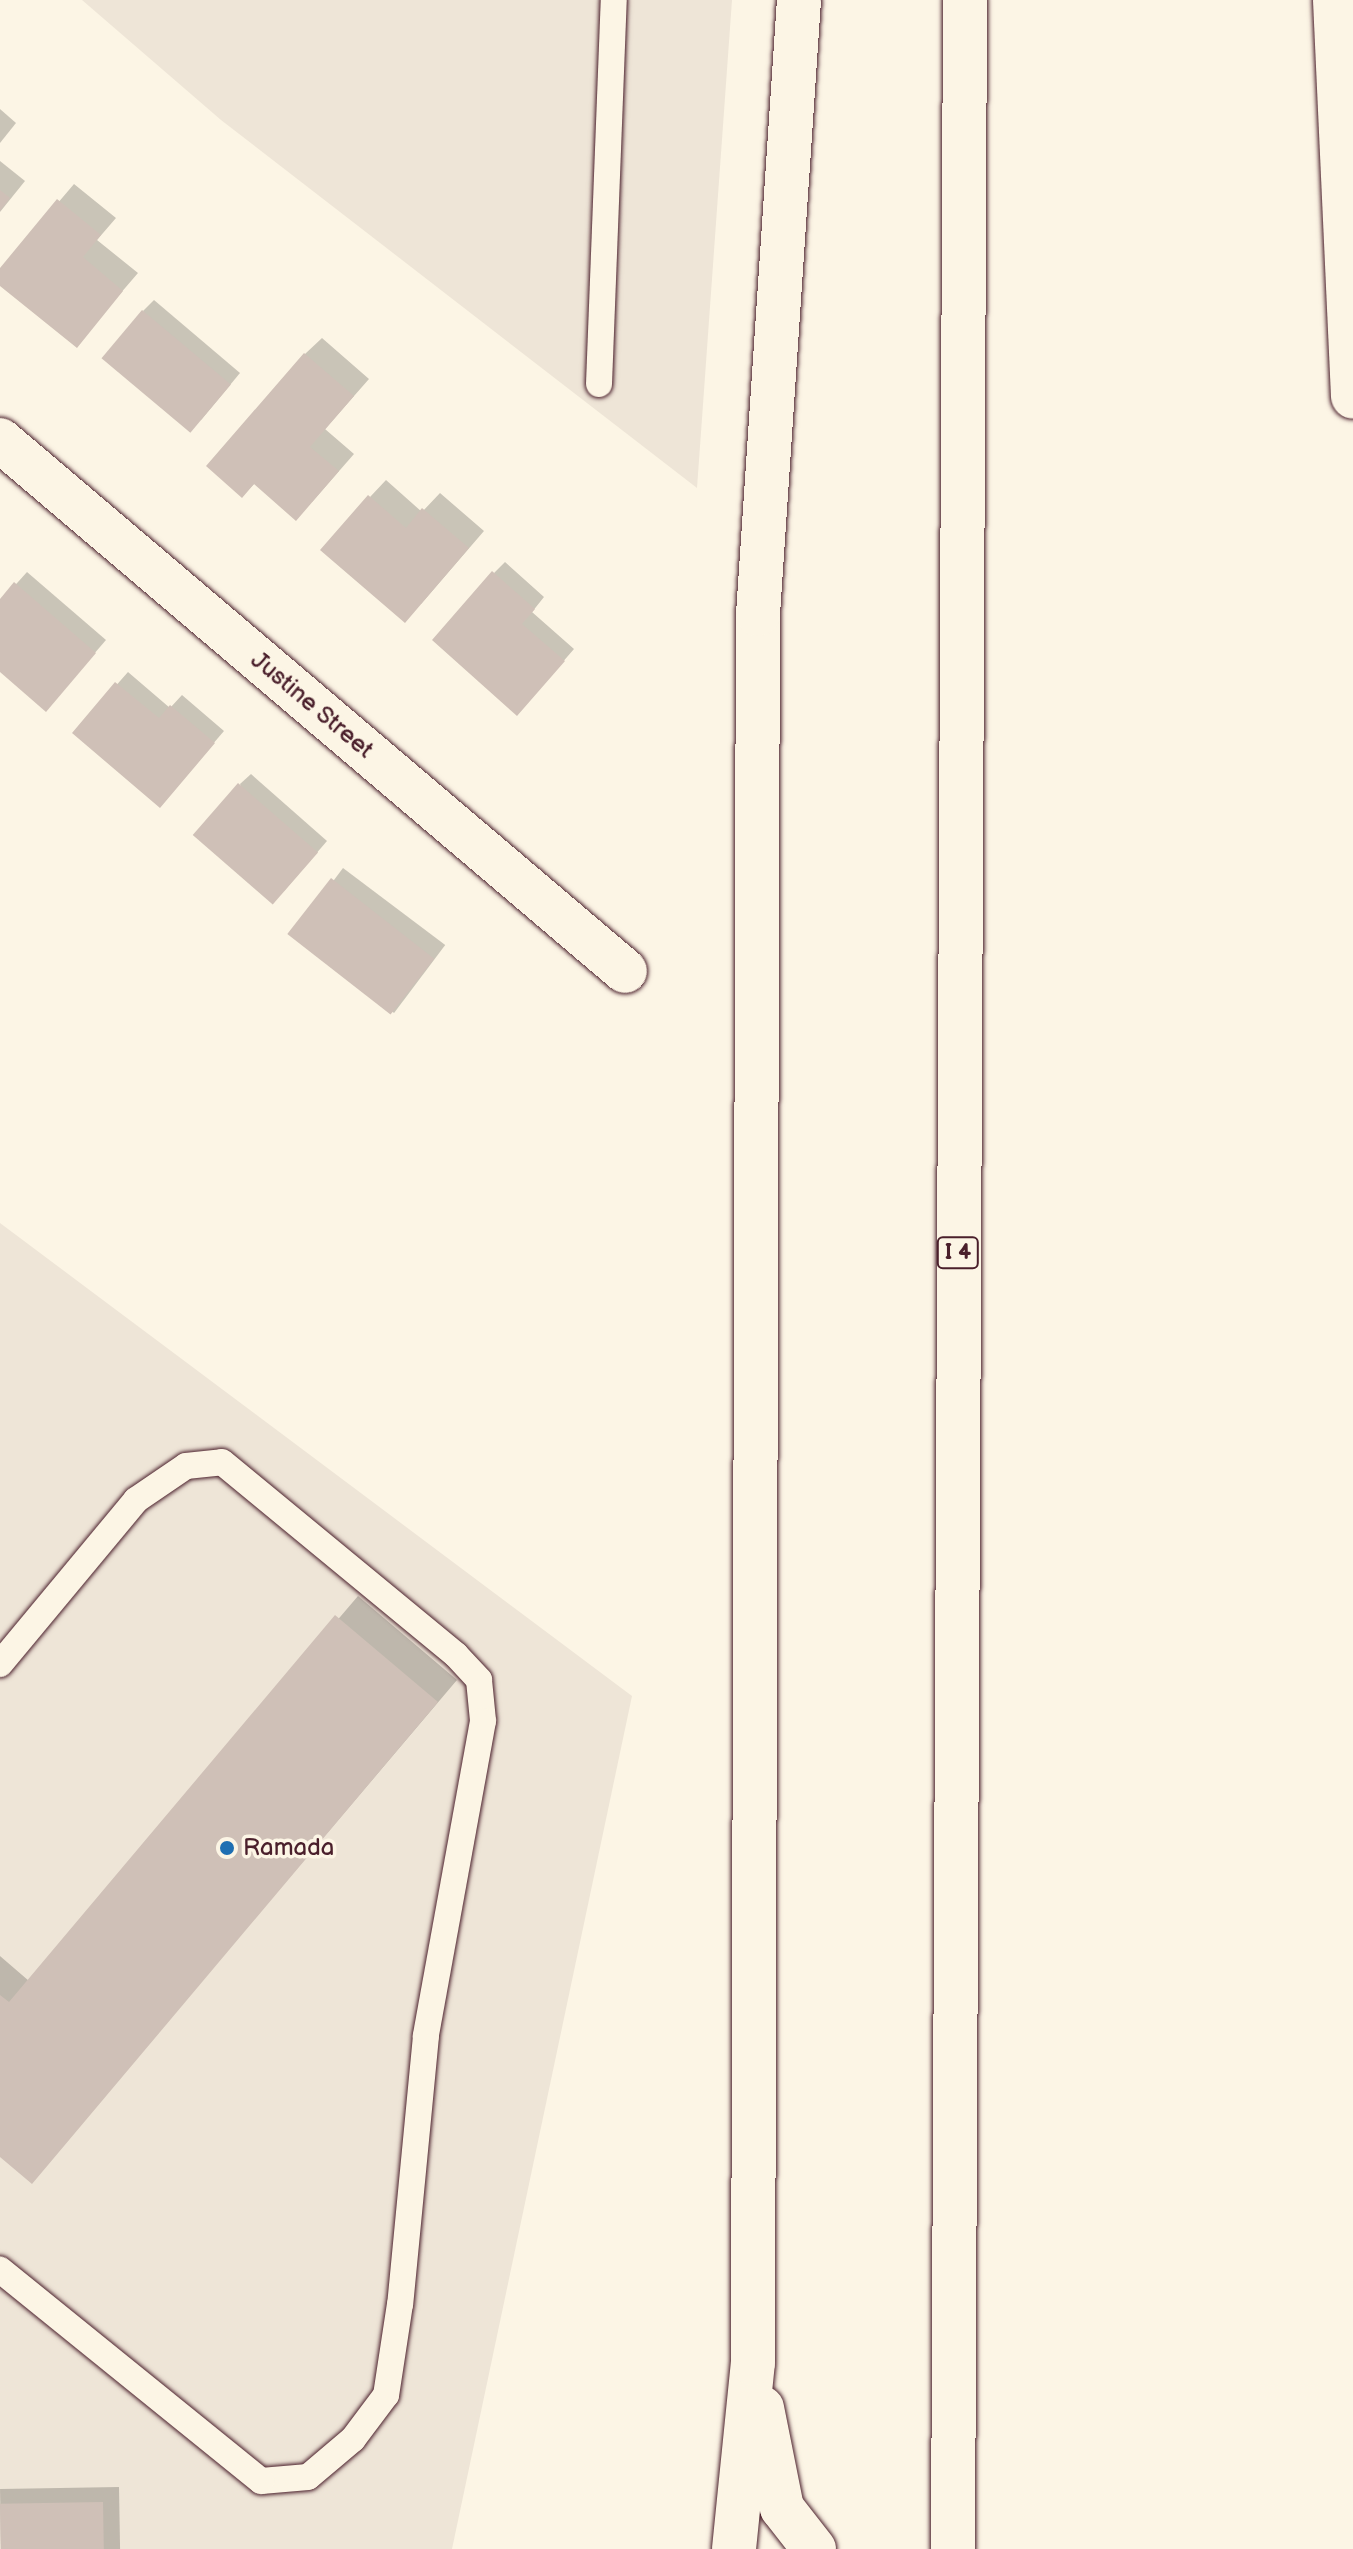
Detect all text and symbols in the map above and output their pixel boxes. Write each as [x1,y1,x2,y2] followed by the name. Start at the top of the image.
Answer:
[245,645,379,765] street label: Justine Street
[936,1235,980,1271] road number: I 4
[243,1834,334,1862] place label: Ramada
[218,1839,236,1857] marker: Ramada

